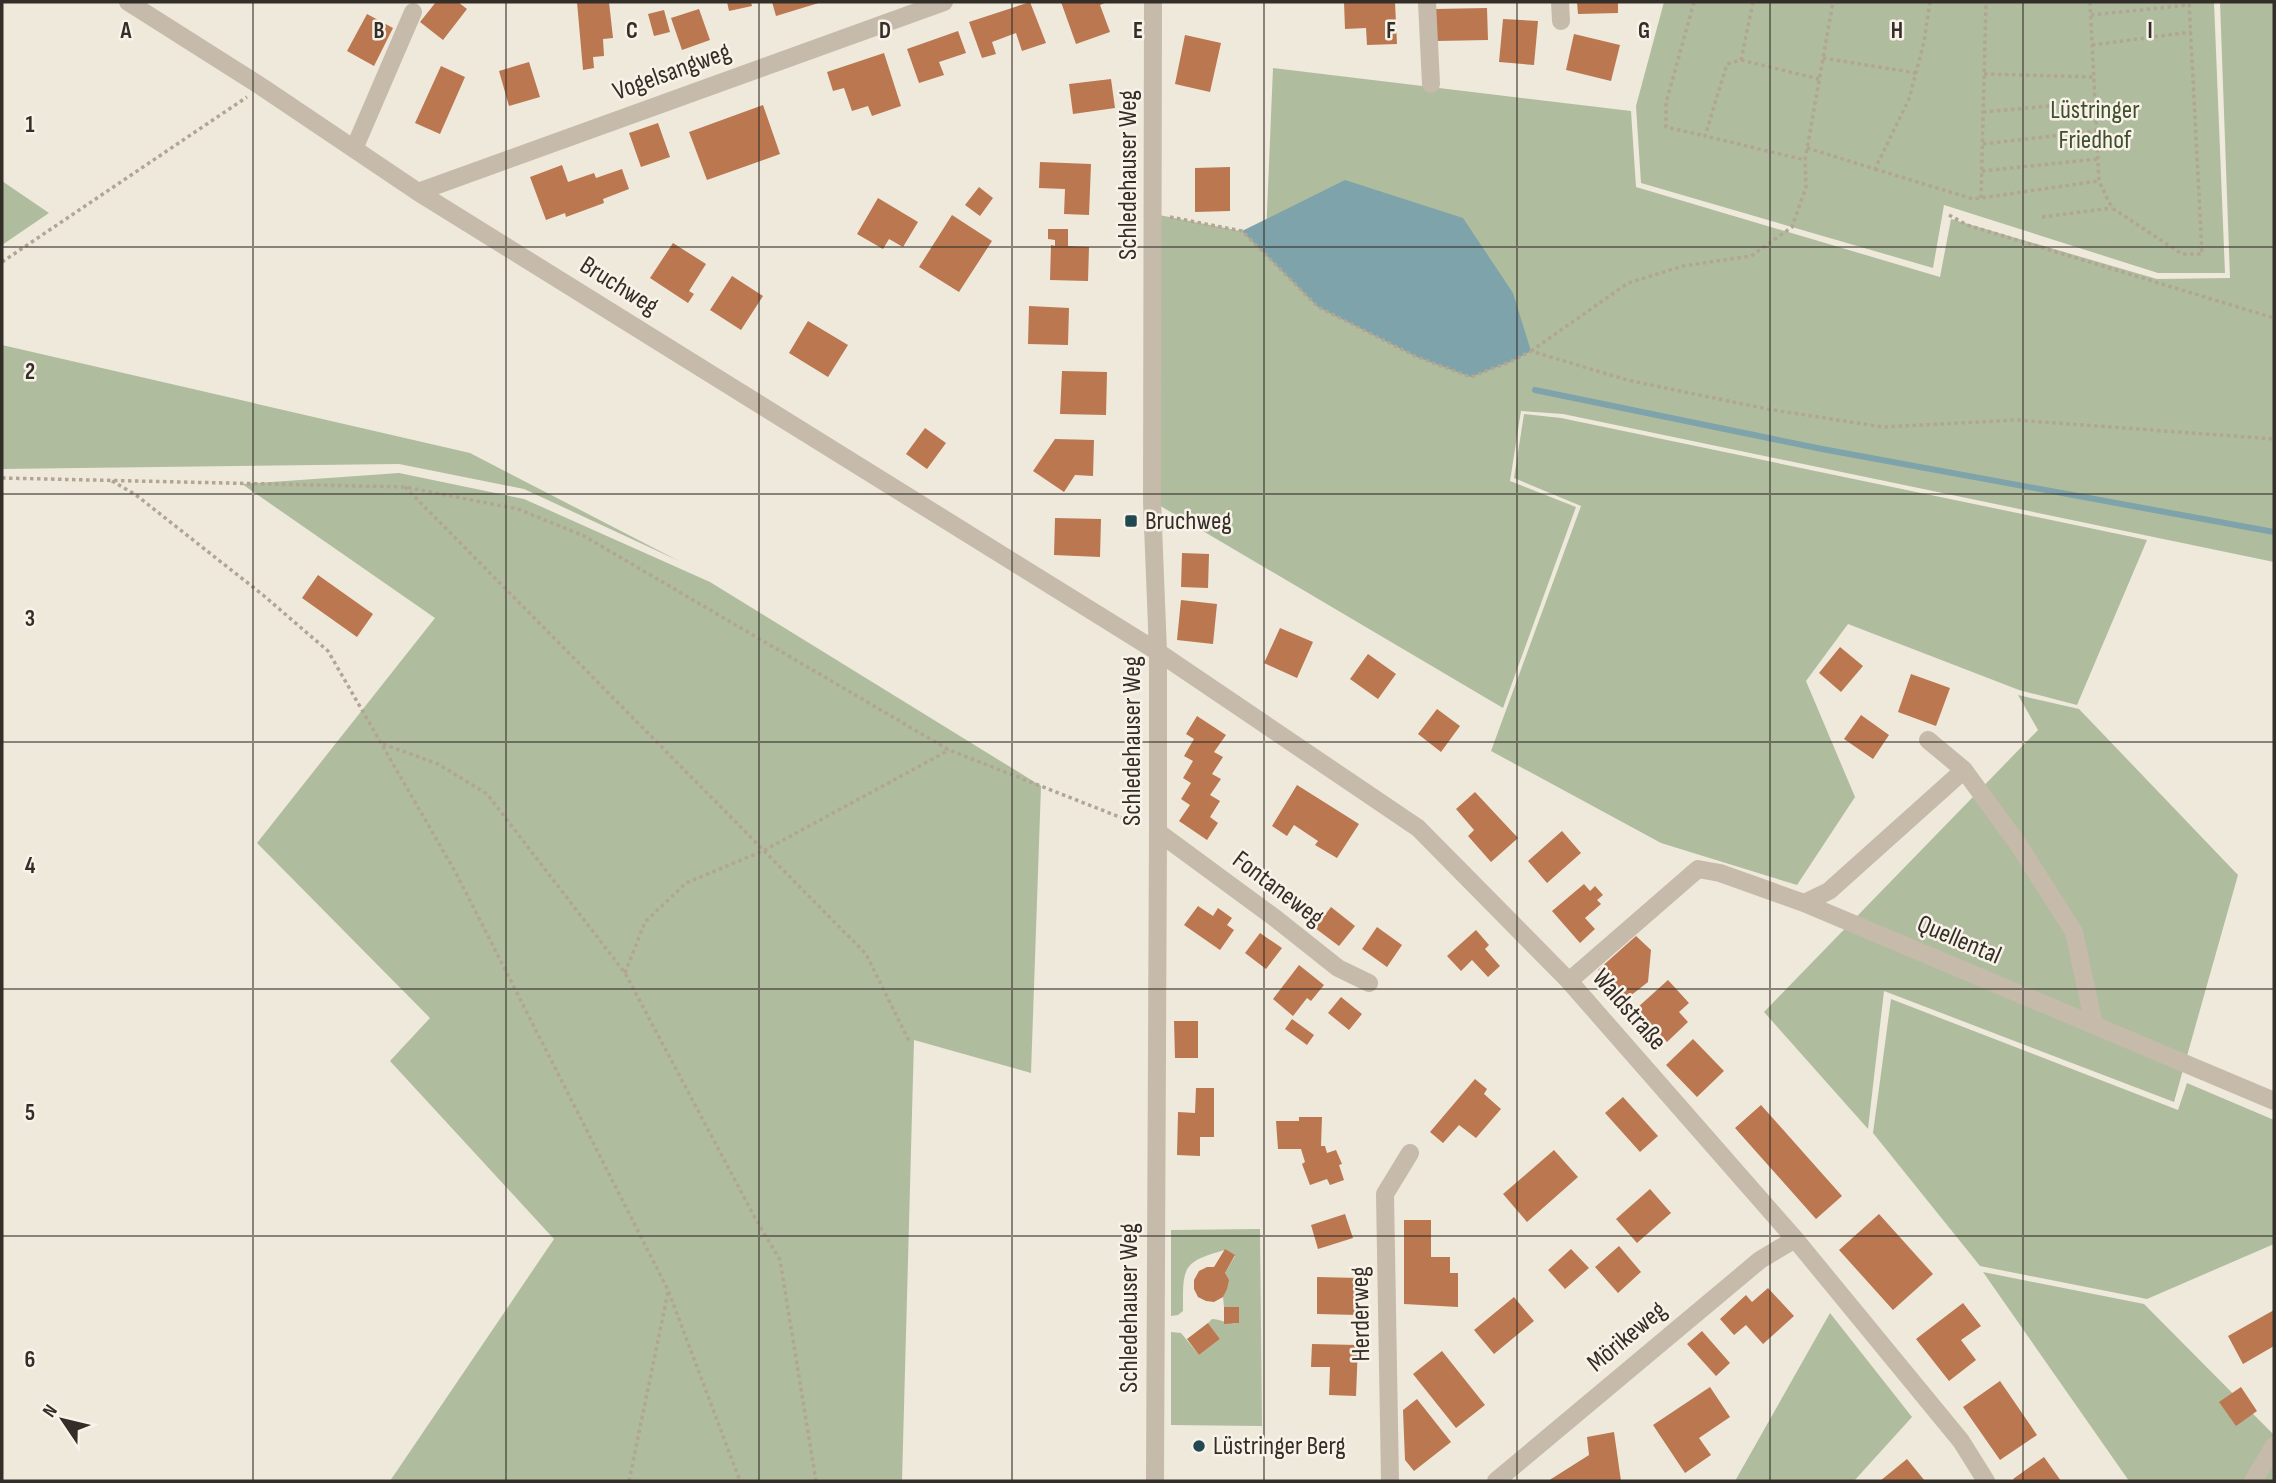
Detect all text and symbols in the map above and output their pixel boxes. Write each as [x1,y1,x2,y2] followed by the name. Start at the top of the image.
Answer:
[120,17,133,45] text: A
[374,17,385,45] text: B
[626,17,638,45] text: C
[879,17,891,45] text: D
[1133,17,1143,45] text: E
[1386,17,1396,45] text: F
[1638,17,1650,45] text: G
[1891,17,1903,45] text: H
[2147,17,2153,45] text: I
[609,36,735,108] street label: Vogelsangweg
[1113,90,1144,260] street label: Schledehauser Weg
[2050,95,2140,156] park label: Lüstringer Friedhof
[25,111,35,139] text: 1
[574,250,664,322] street label: Bruchweg
[25,358,35,386] text: 2
[1145,506,1232,537] place label: Bruchweg
[1123,513,1139,529] marker: Bruchweg
[25,605,35,633] text: 3
[1117,656,1148,826] street label: Schledehauser Weg
[1226,845,1330,933] street label: Fontaneweg
[25,852,36,880] text: 4
[1912,908,2006,972] street label: Quellental
[1585,963,1673,1057] street label: Waldstraße
[25,1099,35,1127] text: 5
[1114,1223,1145,1393] street label: Schledehauser Weg
[1345,1266,1377,1362] street label: Herderweg
[1581,1295,1673,1379] street label: Mörikeweg
[25,1346,35,1374] text: 6
[28,1385,98,1455] north arrow
[38,1400,63,1422] text: N
[1213,1431,1346,1462] place label: Lüstringer Berg
[1191,1438,1207,1454] marker: Lüstringer Berg

